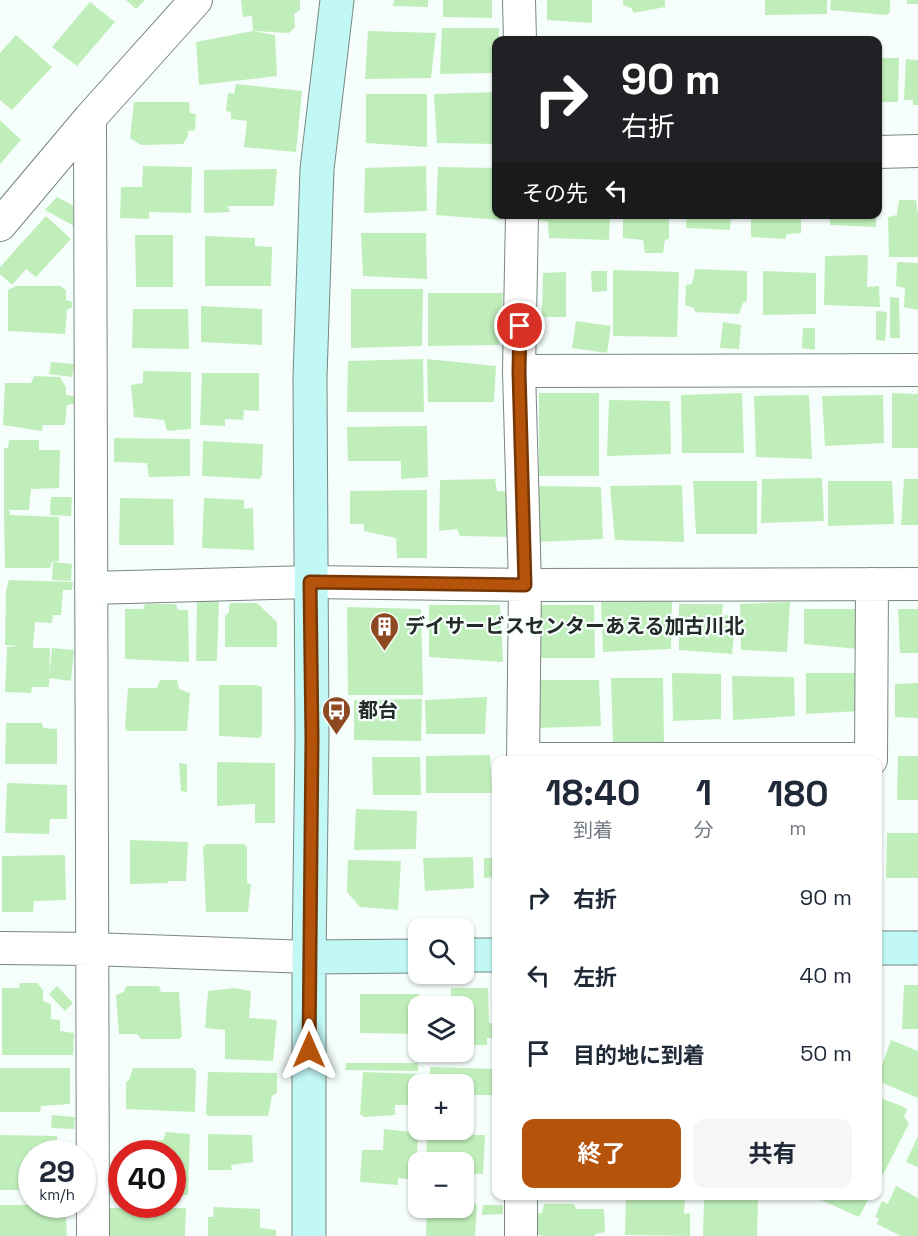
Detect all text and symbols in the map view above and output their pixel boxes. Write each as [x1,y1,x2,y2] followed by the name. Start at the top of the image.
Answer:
[621,53,721,106] text: 90 m
[522,60,600,138] icon: right
[621,109,675,144] text: 右折
[600,174,633,207] icon: left
[522,179,588,207] text: その先
[494,300,545,351] pin
[503,309,536,342] icon: arrive
[368,610,400,652] building icon: デイサービスセンターあえる加古川北
[405,613,744,639] place label: デイサービスセンターあえる加古川北
[321,694,353,736] bus stop icon: 都台
[358,697,398,723] place label: 都台
[545,770,640,816] text: 18:40
[696,770,712,816] text: 1
[767,771,828,817] text: 180
[789,815,806,841] text: m
[573,817,613,843] text: 到着
[694,817,714,843] text: 分
[522,881,555,914] icon: right
[800,883,852,911] text: 90 m
[573,885,617,913] text: 右折
[408,918,474,1218] map controls
[408,918,474,984] button: search
[522,959,555,992] icon: left
[800,961,852,989] text: 40 m
[573,963,617,991] text: 左折
[408,996,474,1062] button: layers
[277,1018,341,1082] position arrow
[522,1037,555,1070] icon: arrive
[800,1039,852,1067] text: 50 m
[573,1041,705,1069] text: 目的地に到着
[408,1074,474,1140] button: +
[522,1119,681,1188] button: 終了
[693,1119,852,1188] button: 共有
[108,1140,186,1218] speed limit sign: 40
[39,1152,75,1191] text: 29
[408,1152,474,1218] button: −
[39,1185,75,1204] text: km/h

